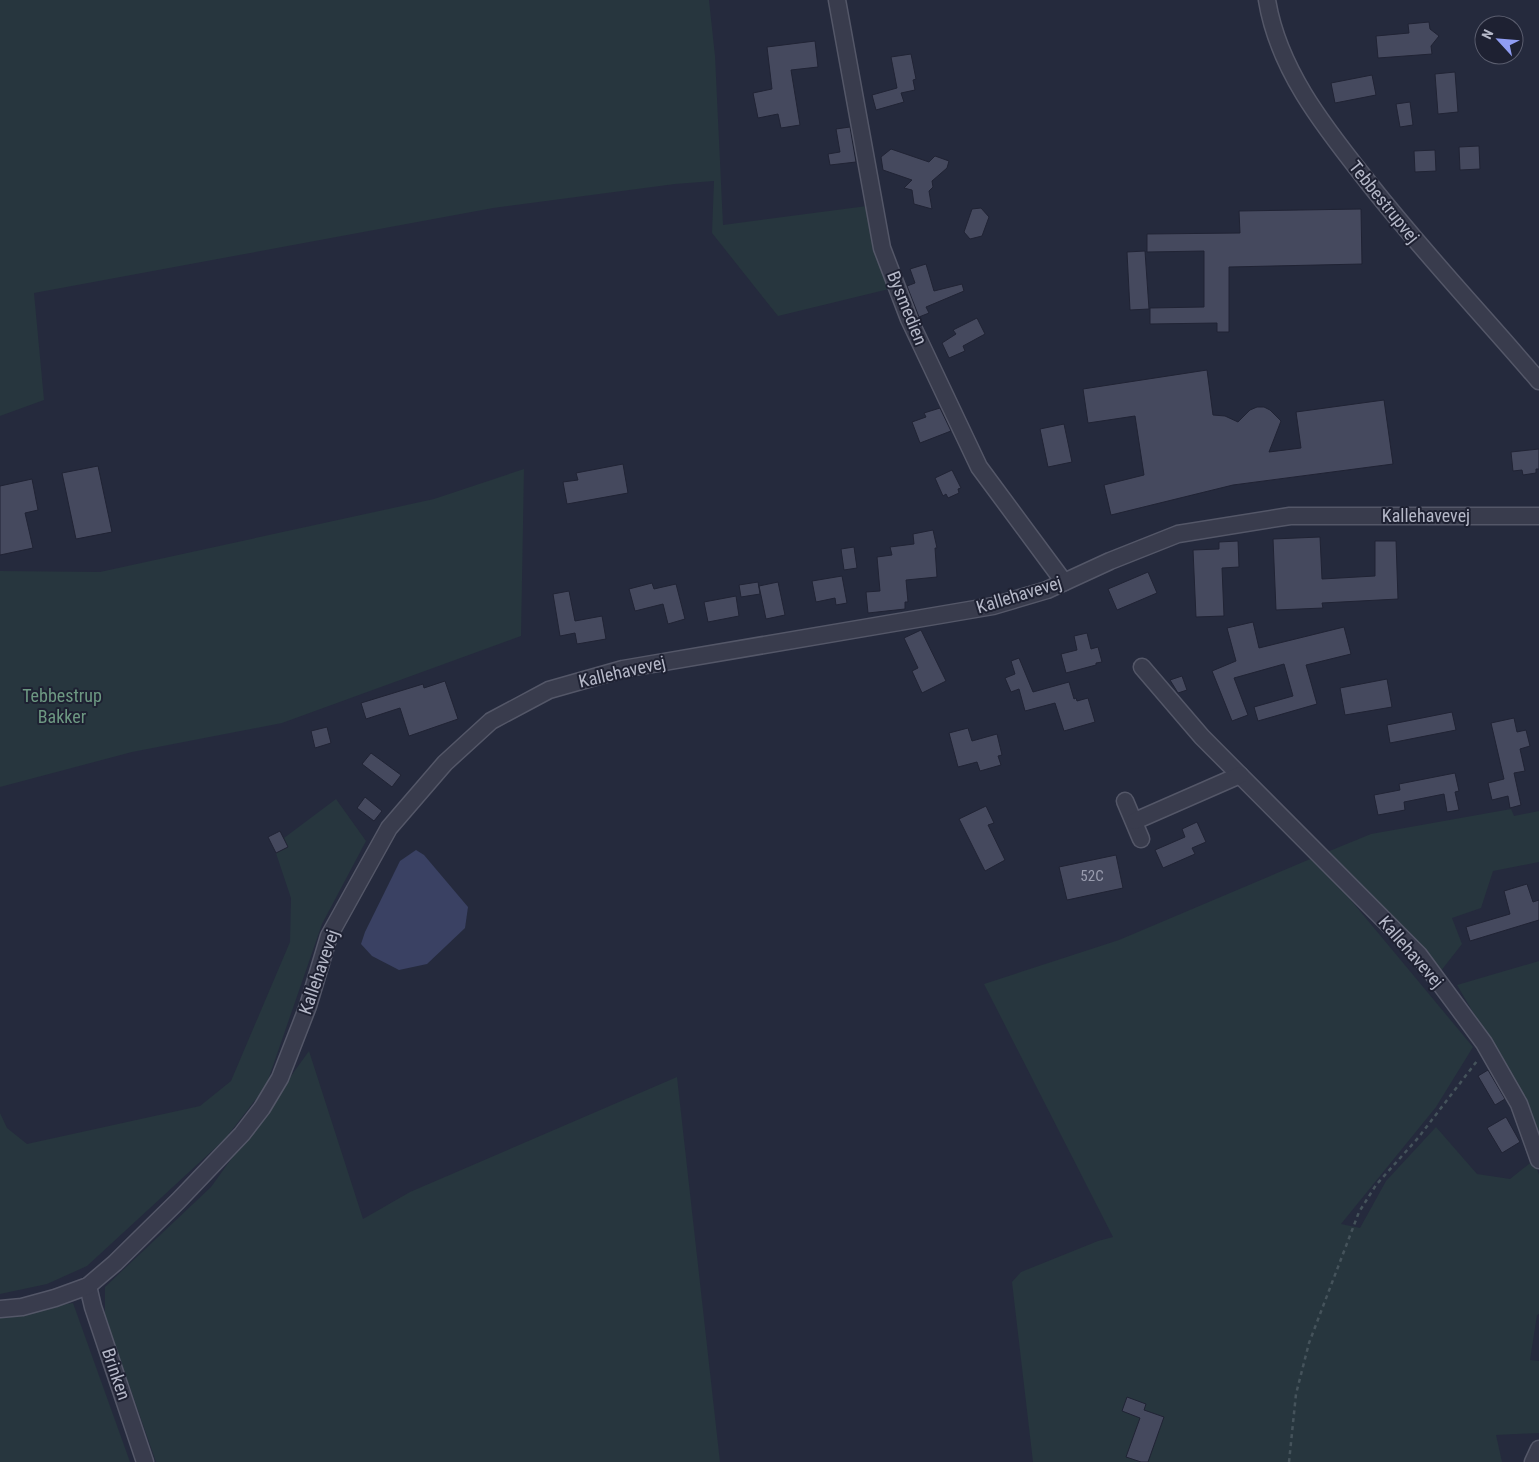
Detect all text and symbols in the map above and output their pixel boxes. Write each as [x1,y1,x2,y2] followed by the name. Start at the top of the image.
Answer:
[1474,15,1524,65] north arrow
[1478,27,1496,42] text: N
[1345,156,1424,247] street label: Tebbestrupvej
[883,268,932,348] street label: Bysmedien
[1382,505,1470,526] street label: Kallehavevej
[974,572,1064,617] street label: Kallehavevej
[577,651,667,692] street label: Kallehavevej
[22,685,102,727] park label: Tebbestrup Bakker
[1080,867,1104,885] house number: 52C
[1374,911,1448,992] street label: Kallehavevej
[294,927,343,1017] street label: Kallehavevej
[98,1345,135,1402] street label: Brinken

